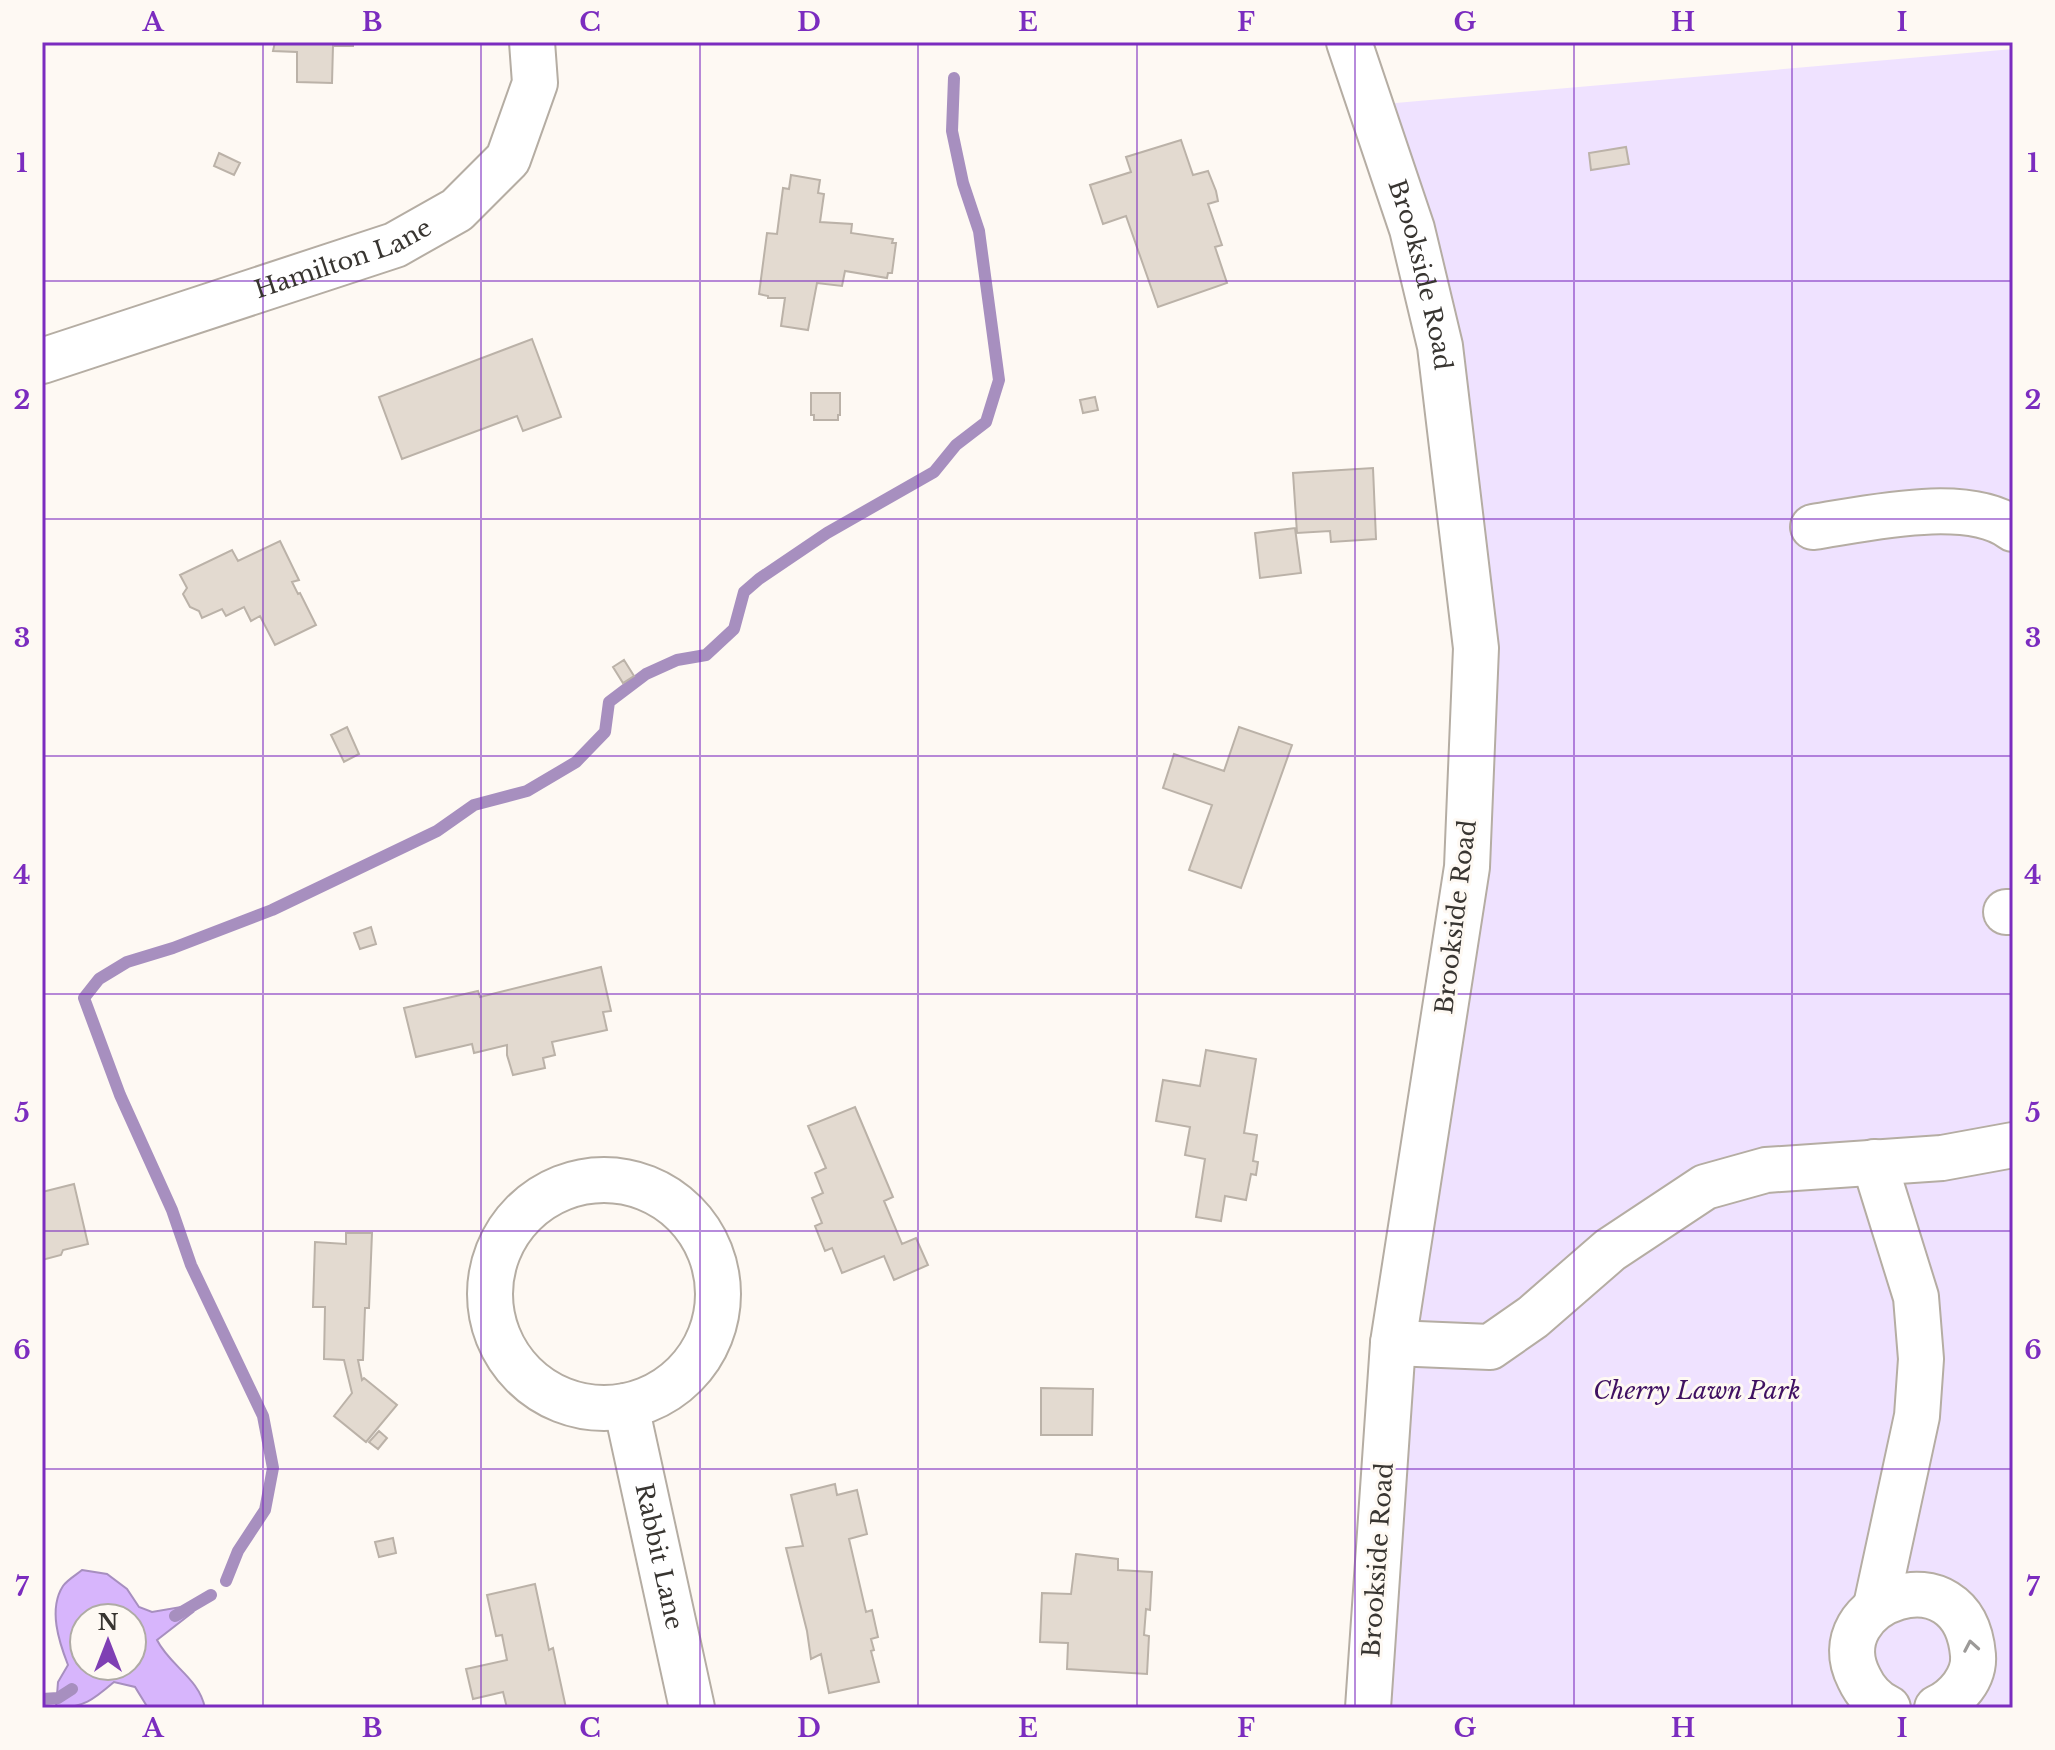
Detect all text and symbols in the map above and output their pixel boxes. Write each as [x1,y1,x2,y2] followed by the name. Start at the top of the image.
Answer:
[141,6,164,38] text: A
[362,6,382,38] text: B
[579,6,601,38] text: C
[797,6,821,38] text: D
[1018,6,1038,38] text: E
[1237,6,1255,38] text: F
[1454,6,1477,38] text: G
[1671,6,1695,38] text: H
[1896,6,1908,38] text: I
[16,147,28,179] text: 1
[2027,147,2039,179] text: 1
[1382,176,1458,372] street label: Brookside Road
[251,212,436,304] street label: Hamilton Lane
[14,384,30,416] text: 2
[2025,384,2041,416] text: 2
[14,622,30,654] text: 3
[2025,622,2041,654] text: 3
[1429,818,1482,1016] street label: Brookside Road
[13,859,31,891] text: 4
[2024,859,2042,891] text: 4
[14,1097,30,1129] text: 5
[2025,1097,2041,1129] text: 5
[13,1334,31,1366] text: 6
[2024,1334,2042,1366] text: 6
[1593,1376,1801,1405] park label: Cherry Lawn Park
[1356,1461,1399,1659] street label: Brookside Road
[629,1481,689,1632] street label: Rabbit Lane
[15,1571,29,1603] text: 7
[2026,1571,2040,1603] text: 7
[68,1602,148,1682] north arrow
[98,1609,119,1636] text: N
[1963,1639,1980,1652] one-way arrow
[141,1712,164,1744] text: A
[362,1712,382,1744] text: B
[579,1712,601,1744] text: C
[797,1712,821,1744] text: D
[1018,1712,1038,1744] text: E
[1237,1712,1255,1744] text: F
[1454,1712,1477,1744] text: G
[1671,1712,1695,1744] text: H
[1896,1712,1908,1744] text: I

